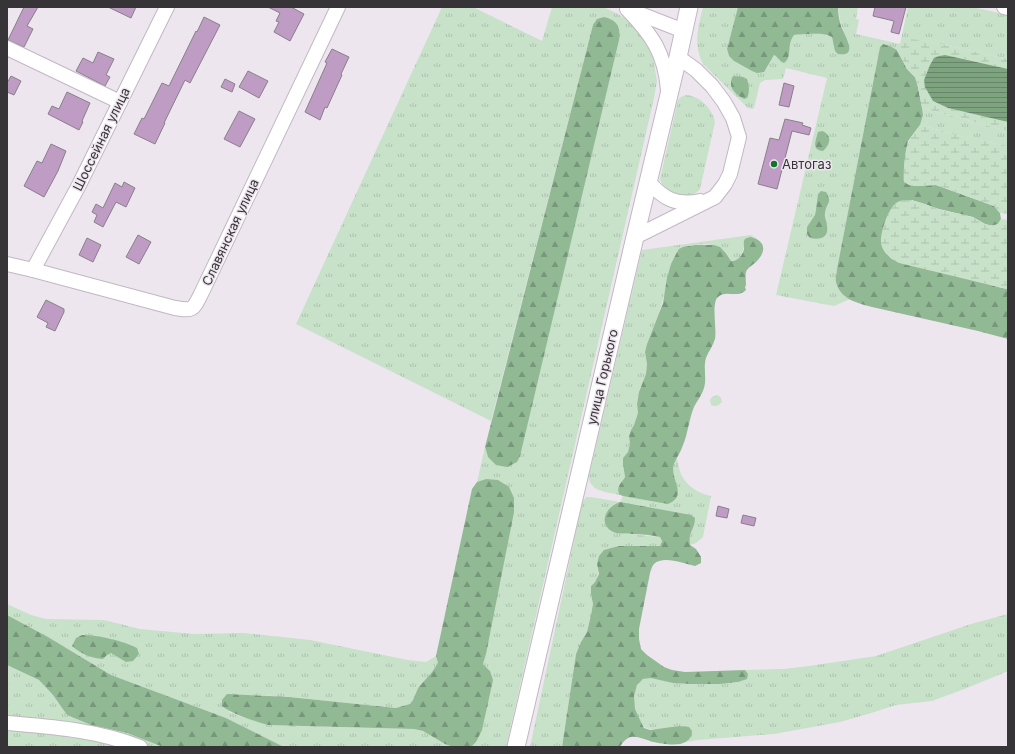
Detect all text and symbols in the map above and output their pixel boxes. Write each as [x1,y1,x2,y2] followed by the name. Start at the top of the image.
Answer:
[69,85,133,193] street label: Шоссейная улица
[782,156,831,172] place label: Автогаз
[769,159,779,169] marker: Автогаз
[198,176,262,288] street label: Славянская улица
[583,327,621,427] street label: улица Горького

